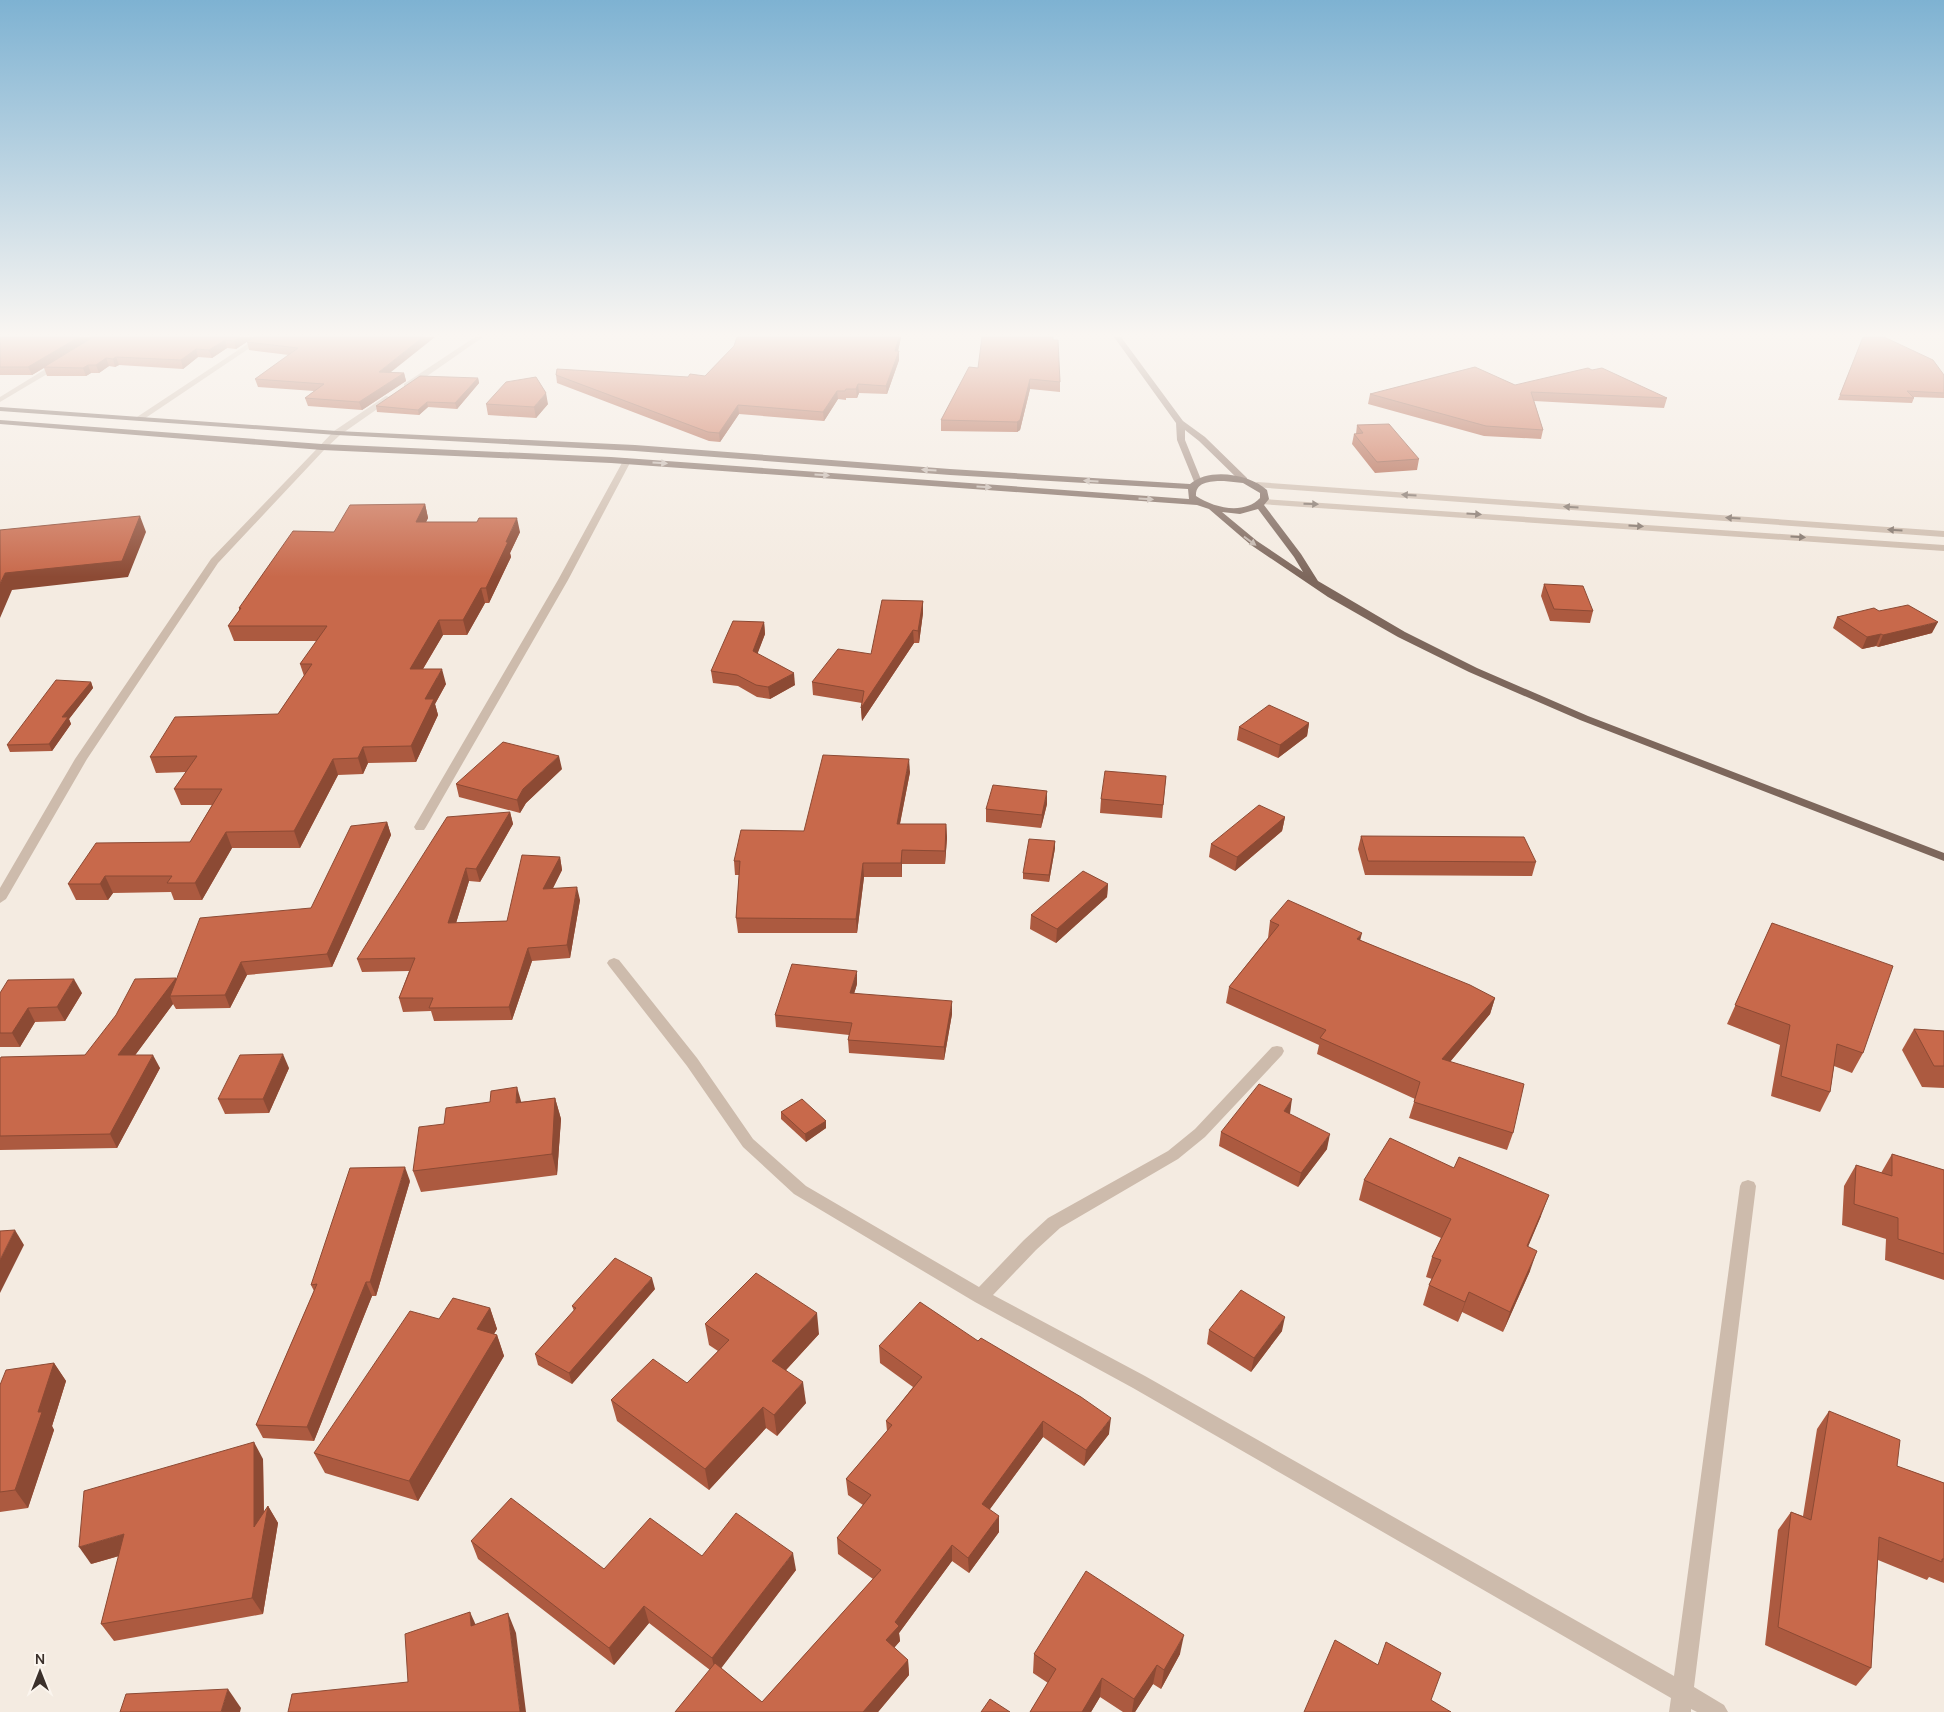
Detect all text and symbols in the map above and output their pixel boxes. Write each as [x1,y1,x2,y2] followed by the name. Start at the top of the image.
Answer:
[652,460,668,468] one-way arrow
[921,466,937,474] one-way arrow
[814,471,830,479] one-way arrow
[1083,477,1099,485] one-way arrow
[976,483,992,491] one-way arrow
[1401,490,1417,498] one-way arrow
[1138,495,1154,503] one-way arrow
[1304,501,1320,509] one-way arrow
[1563,502,1579,510] one-way arrow
[1466,511,1482,519] one-way arrow
[1725,514,1741,522] one-way arrow
[1628,522,1644,530] one-way arrow
[1887,526,1903,534] one-way arrow
[1790,534,1806,542] one-way arrow
[1243,535,1256,546] one-way arrow
[15,1647,65,1697] north arrow
[35,1649,45,1668] text: N

